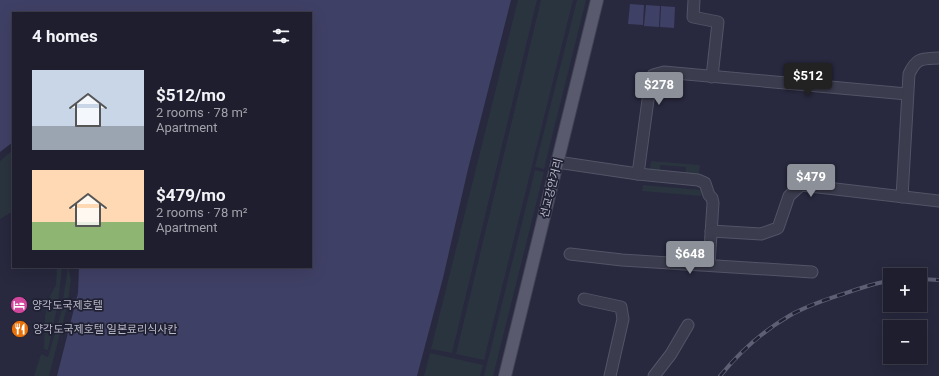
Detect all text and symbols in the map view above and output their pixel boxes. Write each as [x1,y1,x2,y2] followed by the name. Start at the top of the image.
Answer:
[270,25,292,47] icon: filters
[32,26,98,46] text: 4 homes
[784,63,832,97] pin: $512
[793,68,823,83] text: $512
[635,72,683,106] pin: $278
[644,77,674,92] text: $278
[156,85,226,105] text: $512/mo
[64,86,112,134] icon: home
[156,105,248,120] text: 2 rooms · 78 m²
[156,120,218,135] text: Apartment
[538,157,565,219] street label: 선교강안거리
[787,164,835,198] pin: $479
[796,169,826,184] text: $479
[156,185,226,205] text: $479/mo
[64,186,112,234] icon: home
[156,205,248,220] text: 2 rooms · 78 m²
[156,220,218,235] text: Apartment
[666,241,714,275] pin: $648
[675,246,705,261] text: $648
[883,268,927,364] map controls
[883,268,927,312] button: +
[9,295,29,315] hotel icon: 양각도국제호텔
[32,299,103,312] place label: 양각도국제호텔
[10,319,30,339] restaurant icon: 양각도국제호텔 일본료리식사칸
[883,320,927,364] button: −
[33,323,177,336] place label: 양각도국제호텔 일본료리식사칸

